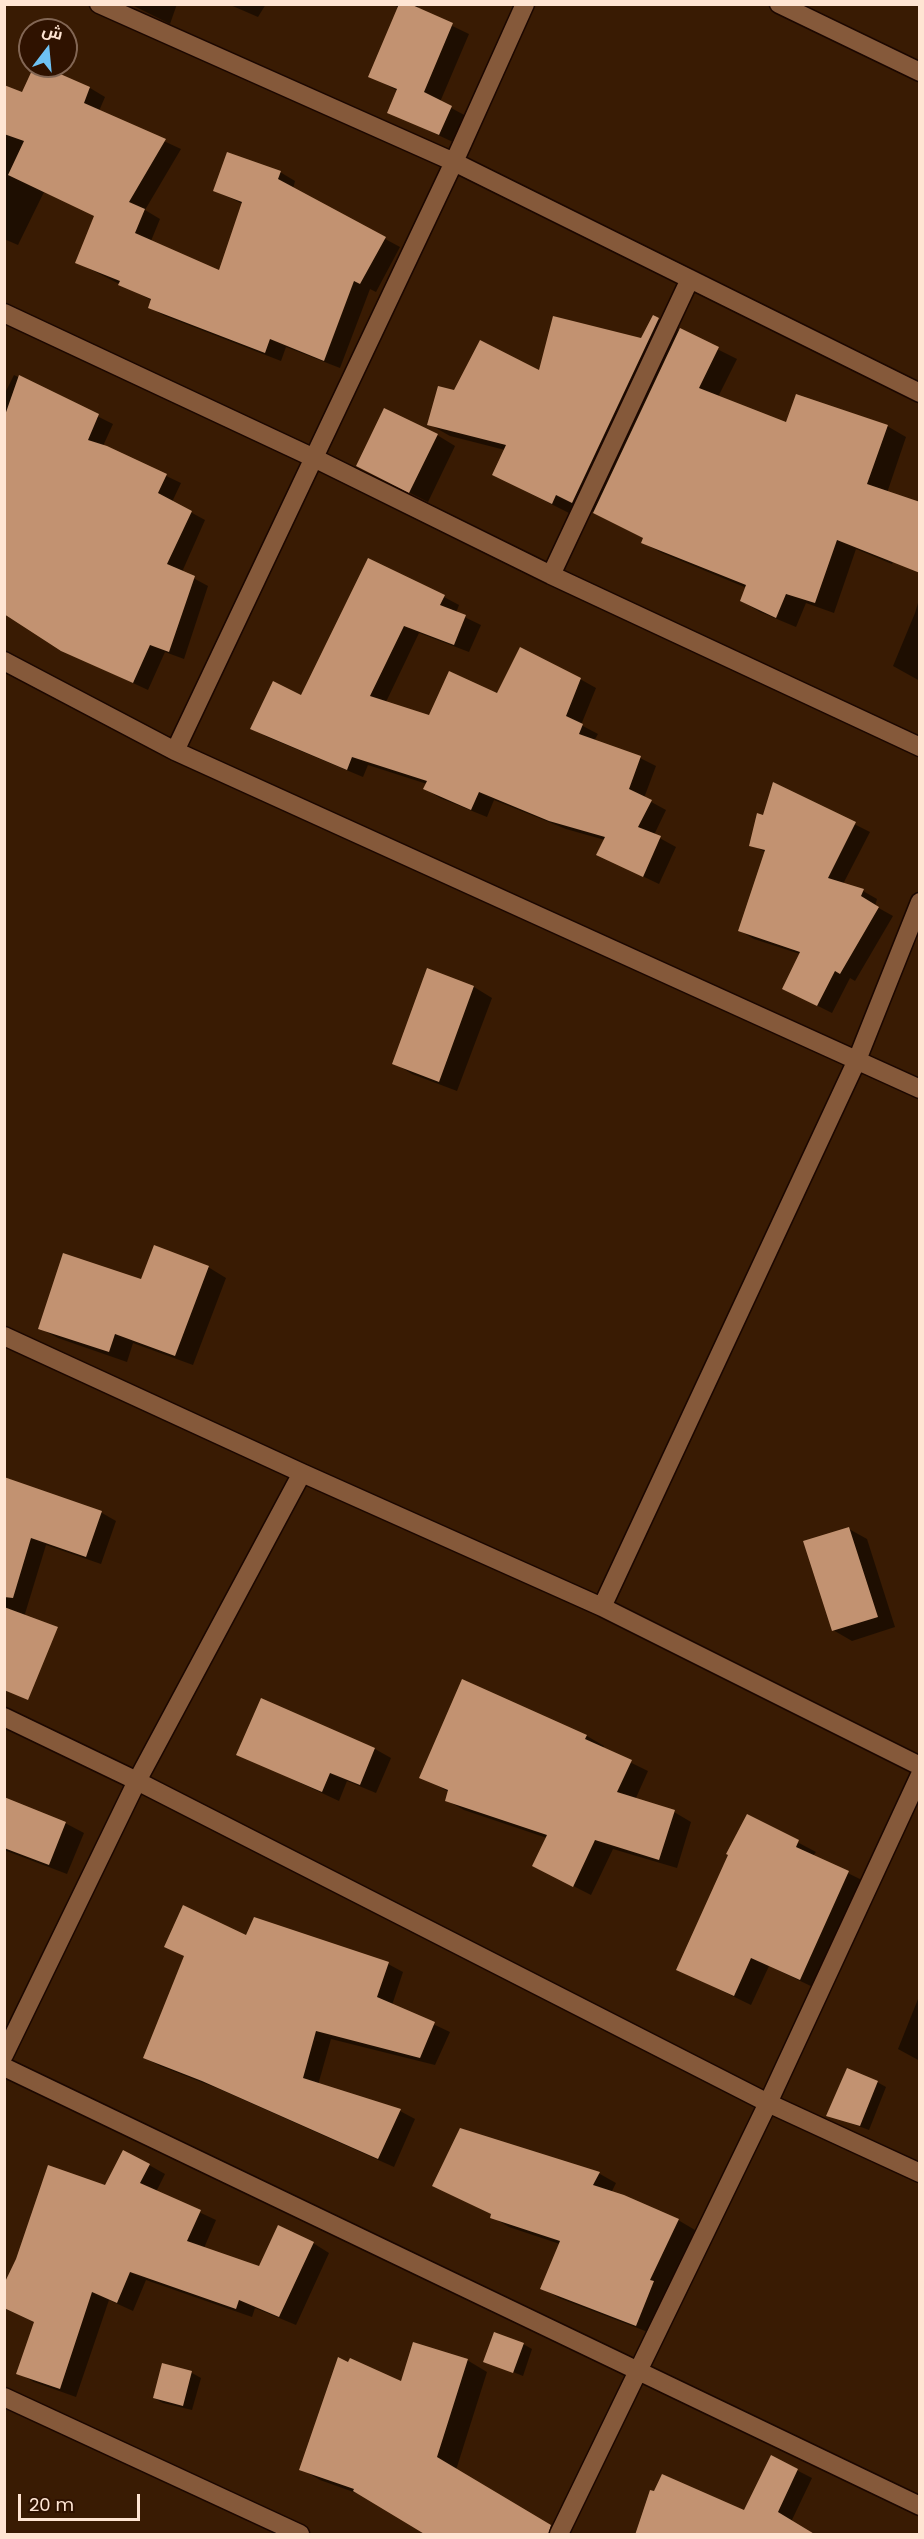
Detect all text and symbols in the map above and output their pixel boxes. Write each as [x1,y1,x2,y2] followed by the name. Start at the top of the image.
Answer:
[18,18,78,78] north arrow
[40,18,66,46] text: ش
[21,2482,142,2520] scale bar
[29,2492,74,2517] text: 20 m

